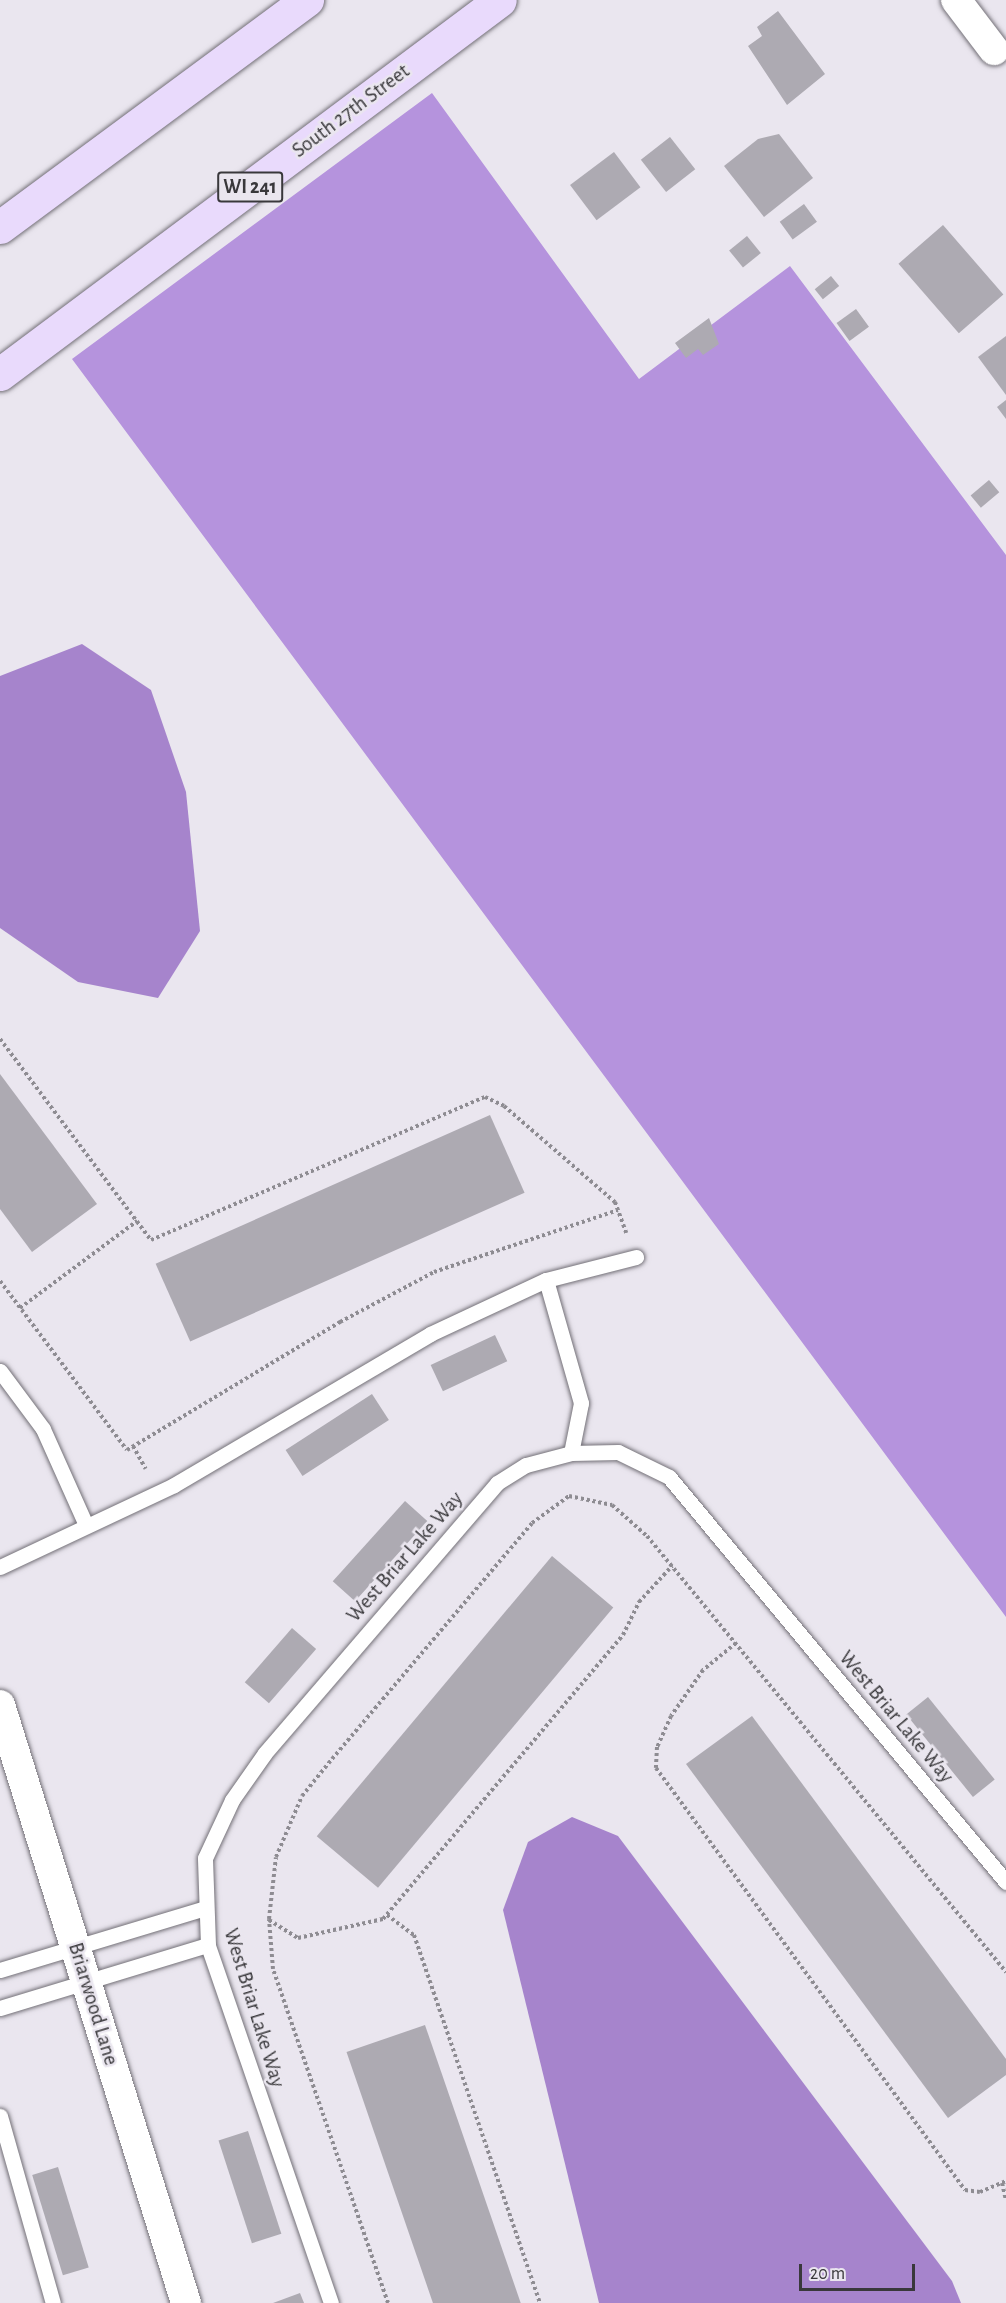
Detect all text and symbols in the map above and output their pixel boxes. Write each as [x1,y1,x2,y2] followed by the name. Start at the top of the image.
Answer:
[287,59,415,163] street label: South 27th Street
[217,170,283,204] road number: WI 241
[341,1486,469,1628] street label: West Briar Lake Way
[833,1646,959,1788] street label: West Briar Lake Way
[218,1925,290,2091] street label: West Briar Lake Way
[62,1940,124,2068] street label: Briarwood Lane
[802,2252,918,2290] scale bar
[810,2265,845,2283] text: 20 m

